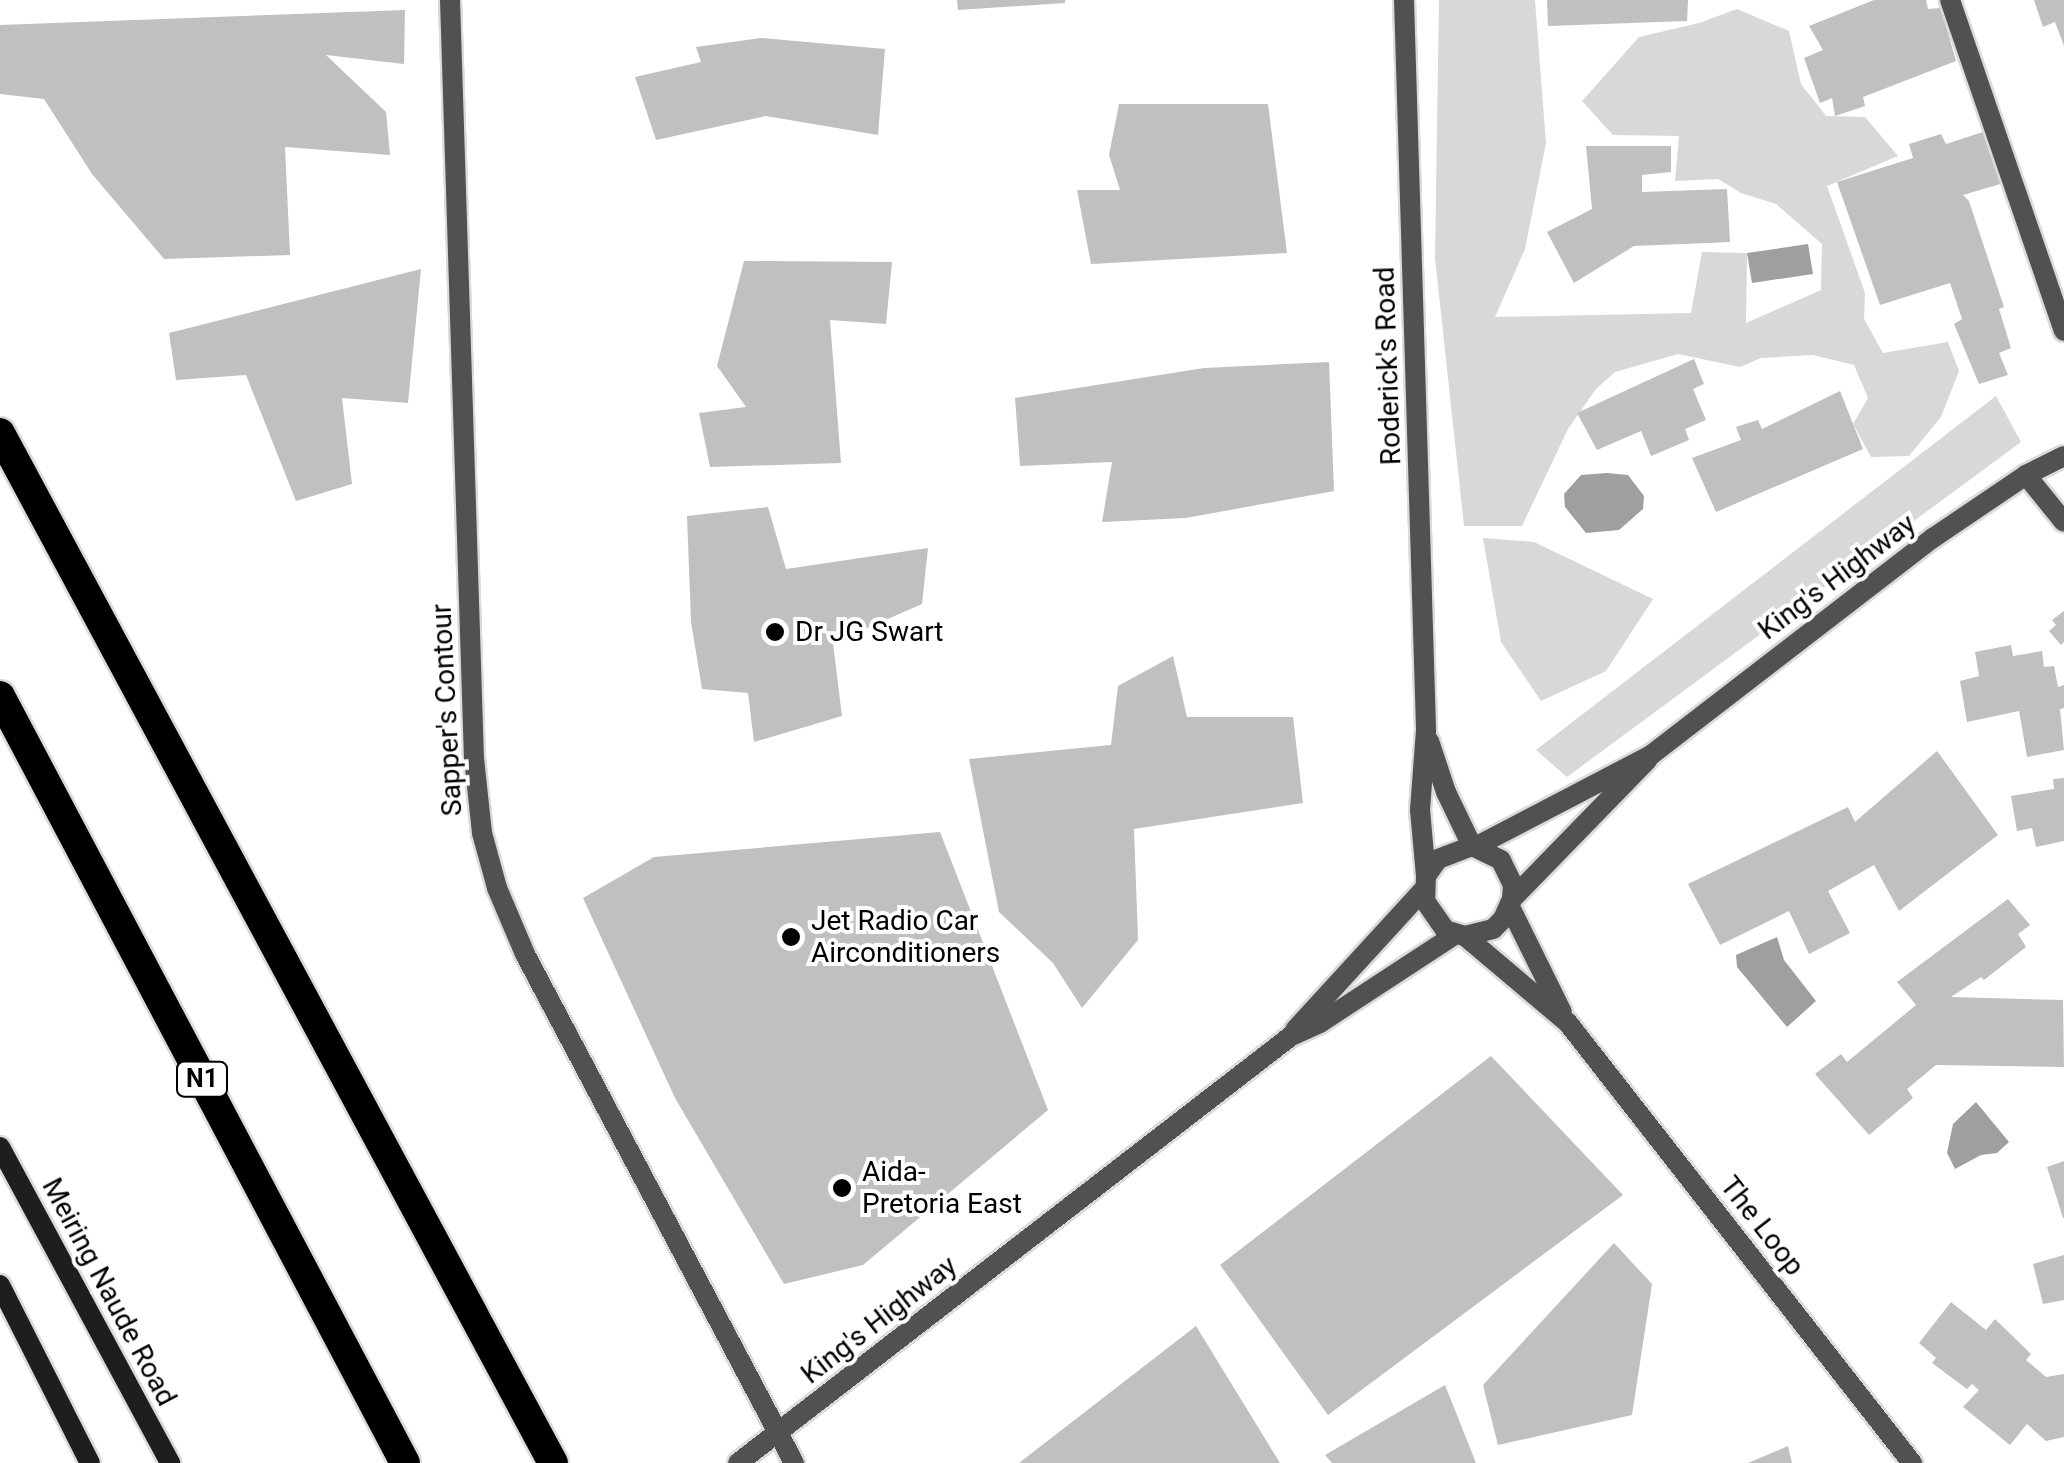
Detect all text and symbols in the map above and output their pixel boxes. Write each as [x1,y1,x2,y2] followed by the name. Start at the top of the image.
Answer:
[1368,266,1408,466] street label: Roderick's Road
[1752,507,1922,647] street label: King's Highway
[425,603,469,817] street label: Sapper's Contour
[795,615,944,649] place label: Dr JG Swart
[764,621,786,643] marker: Dr JG Swart
[811,904,1000,970] place label: Jet Radio Car Airconditioners
[780,926,802,948] marker: Jet Radio Car Airconditioners
[174,1059,230,1099] road number: N1
[862,1155,1022,1221] place label: Aida- Pretoria East
[1713,1170,1811,1282] street label: The Loop
[35,1172,183,1412] street label: Meiring Naude Road
[831,1177,853,1199] marker: Aida- Pretoria East
[795,1249,963,1391] street label: King's Highway

